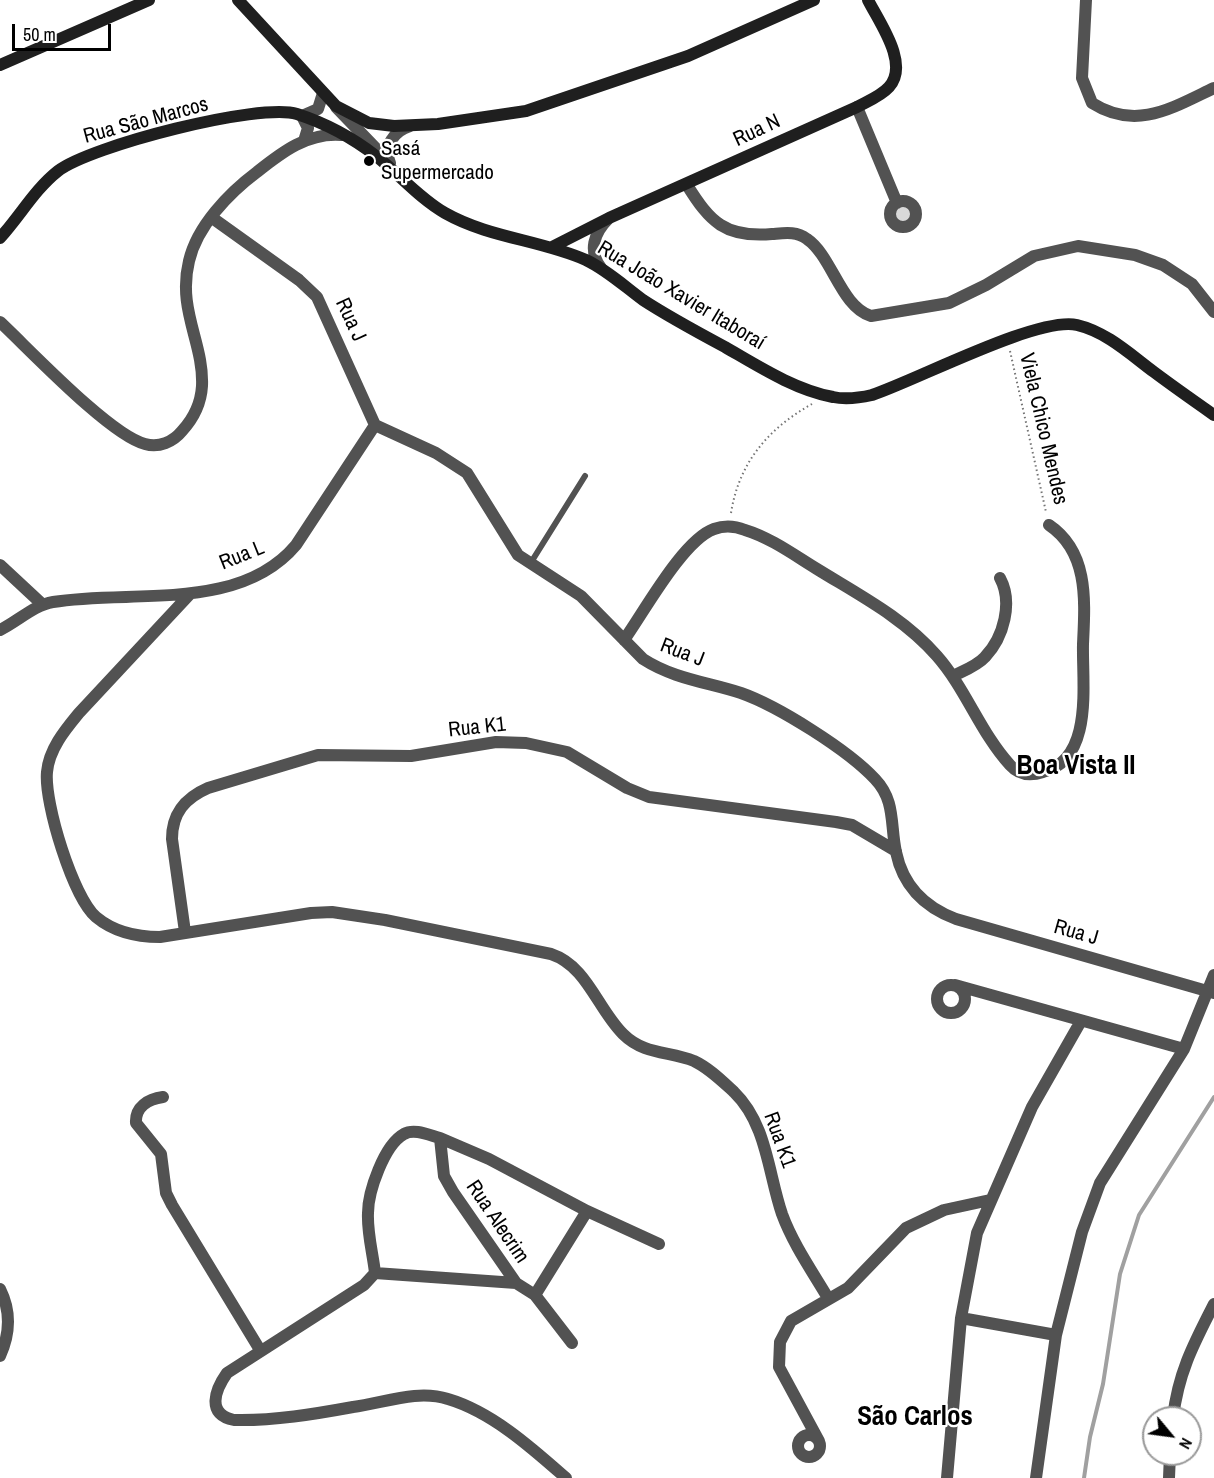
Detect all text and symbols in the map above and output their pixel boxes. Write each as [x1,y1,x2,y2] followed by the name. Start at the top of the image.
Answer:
[15,12,114,50] scale bar
[23,22,56,47] text: 50 m
[81,92,211,150] street label: Rua São Marcos
[730,109,784,153] street label: Rua N
[381,136,494,186] place label: Sasá Supermercado
[362,154,376,168] marker: Sasá Supermercado
[593,236,769,356] street label: Rua João Xavier Itaboraí
[329,294,371,346] street label: Rua J
[1013,351,1073,507] street label: Viela Chico Mendes
[216,536,268,576] street label: Rua L
[656,633,708,673] street label: Rua J
[447,712,507,744] street label: Rua K1
[1017,751,1135,783] district label: Boa Vista II
[1051,915,1101,951] street label: Rua J
[757,1109,801,1171] street label: Rua K1
[460,1176,534,1268] street label: Rua Alecrim
[857,1402,973,1434] district label: São Carlos
[1142,1406,1202,1466] north arrow
[1174,1434,1198,1453] text: N

